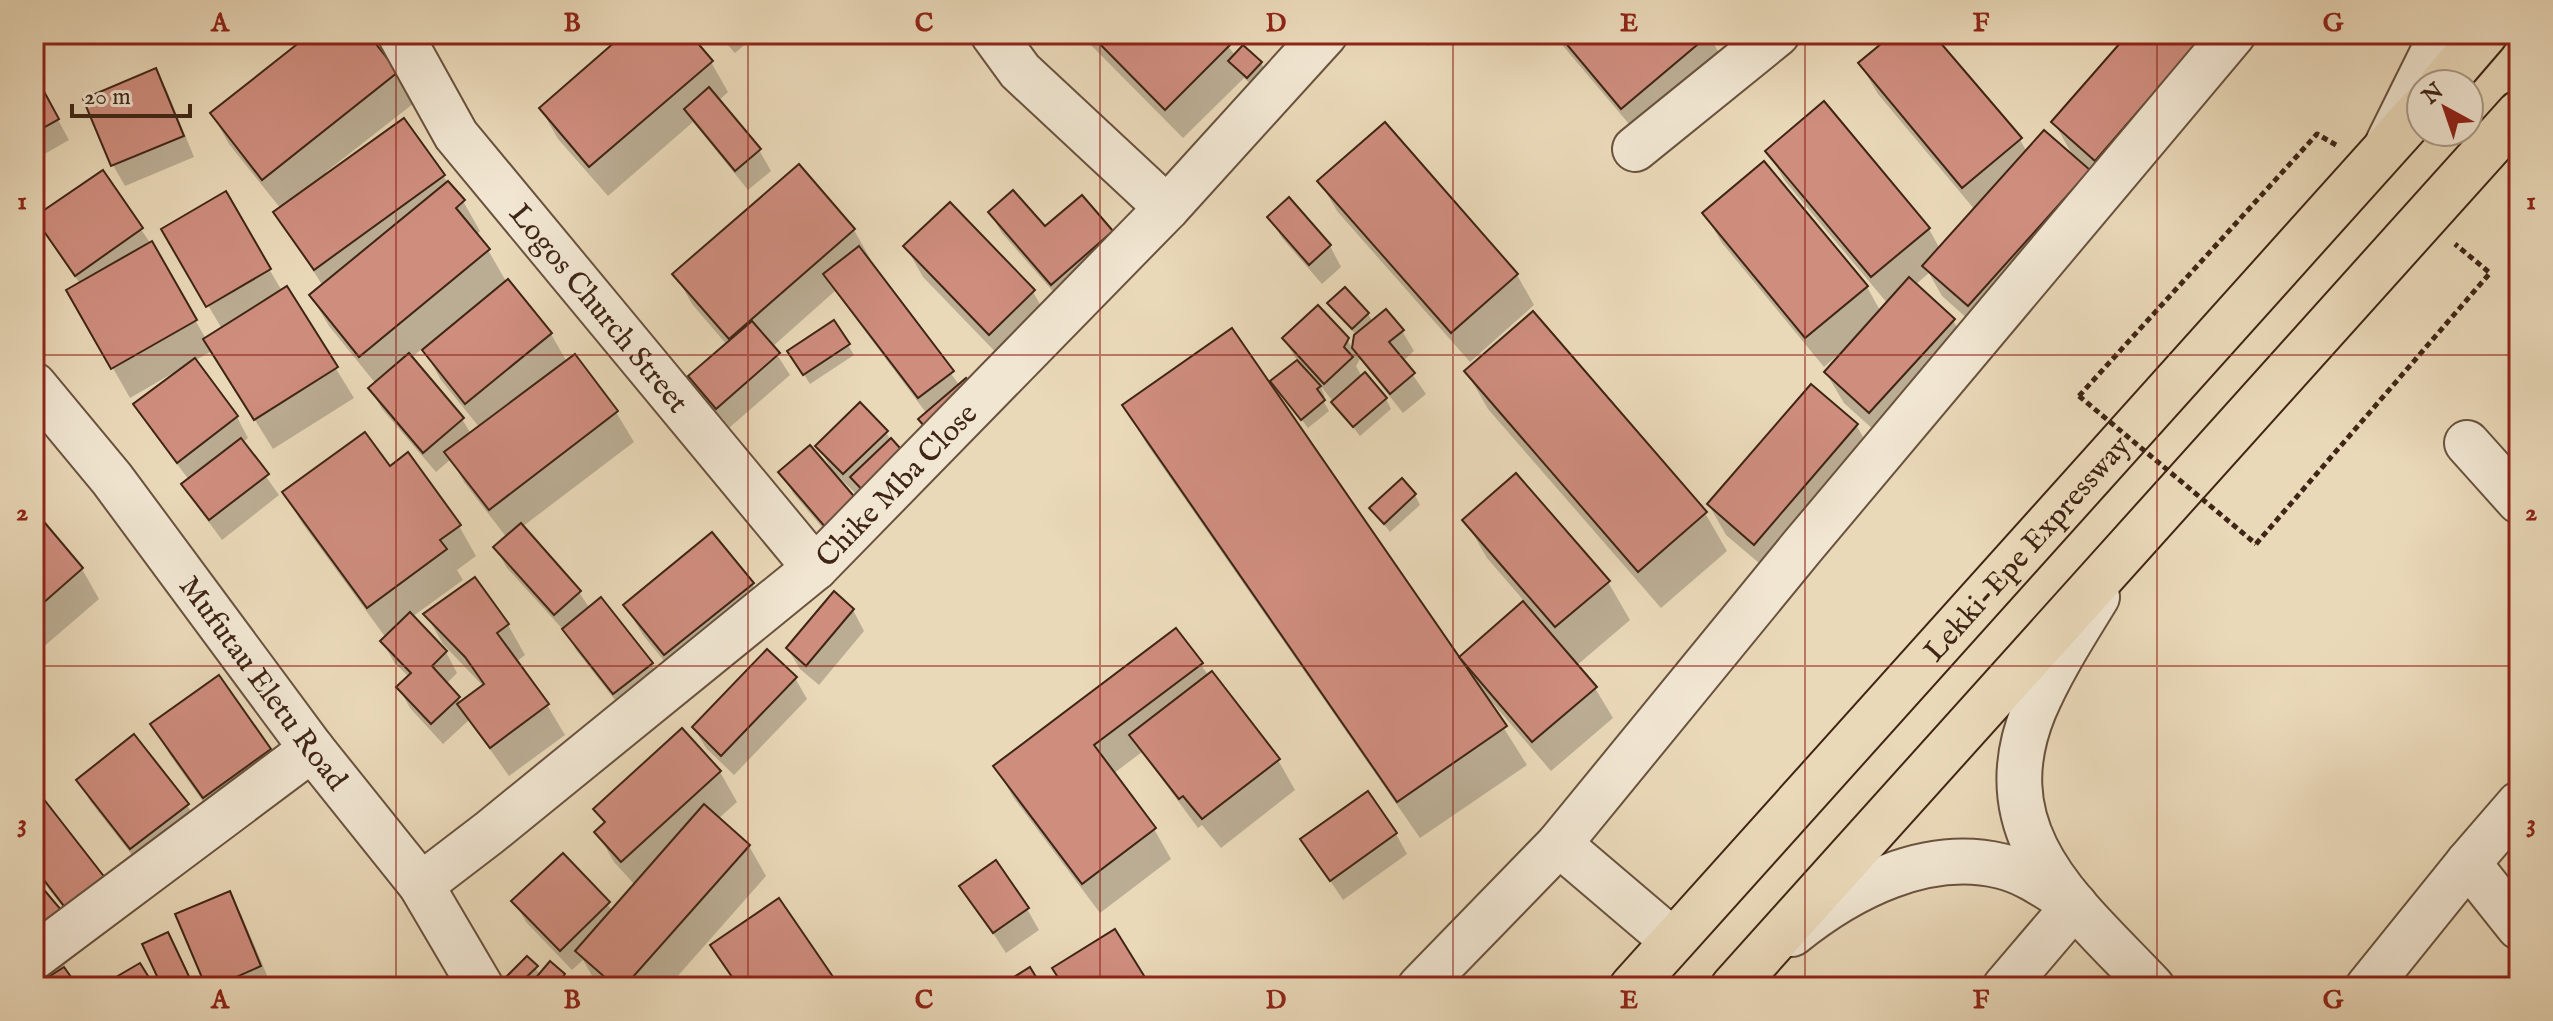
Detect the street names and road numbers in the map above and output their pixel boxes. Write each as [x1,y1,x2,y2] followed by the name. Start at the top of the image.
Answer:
[500,196,696,422] street label: Logos Church Street
[809,396,987,577] street label: Chike Mba Close
[1916,428,2140,671] street label: Lekki-Epe Expressway
[169,569,355,800] street label: Mufutau Eletu Road

